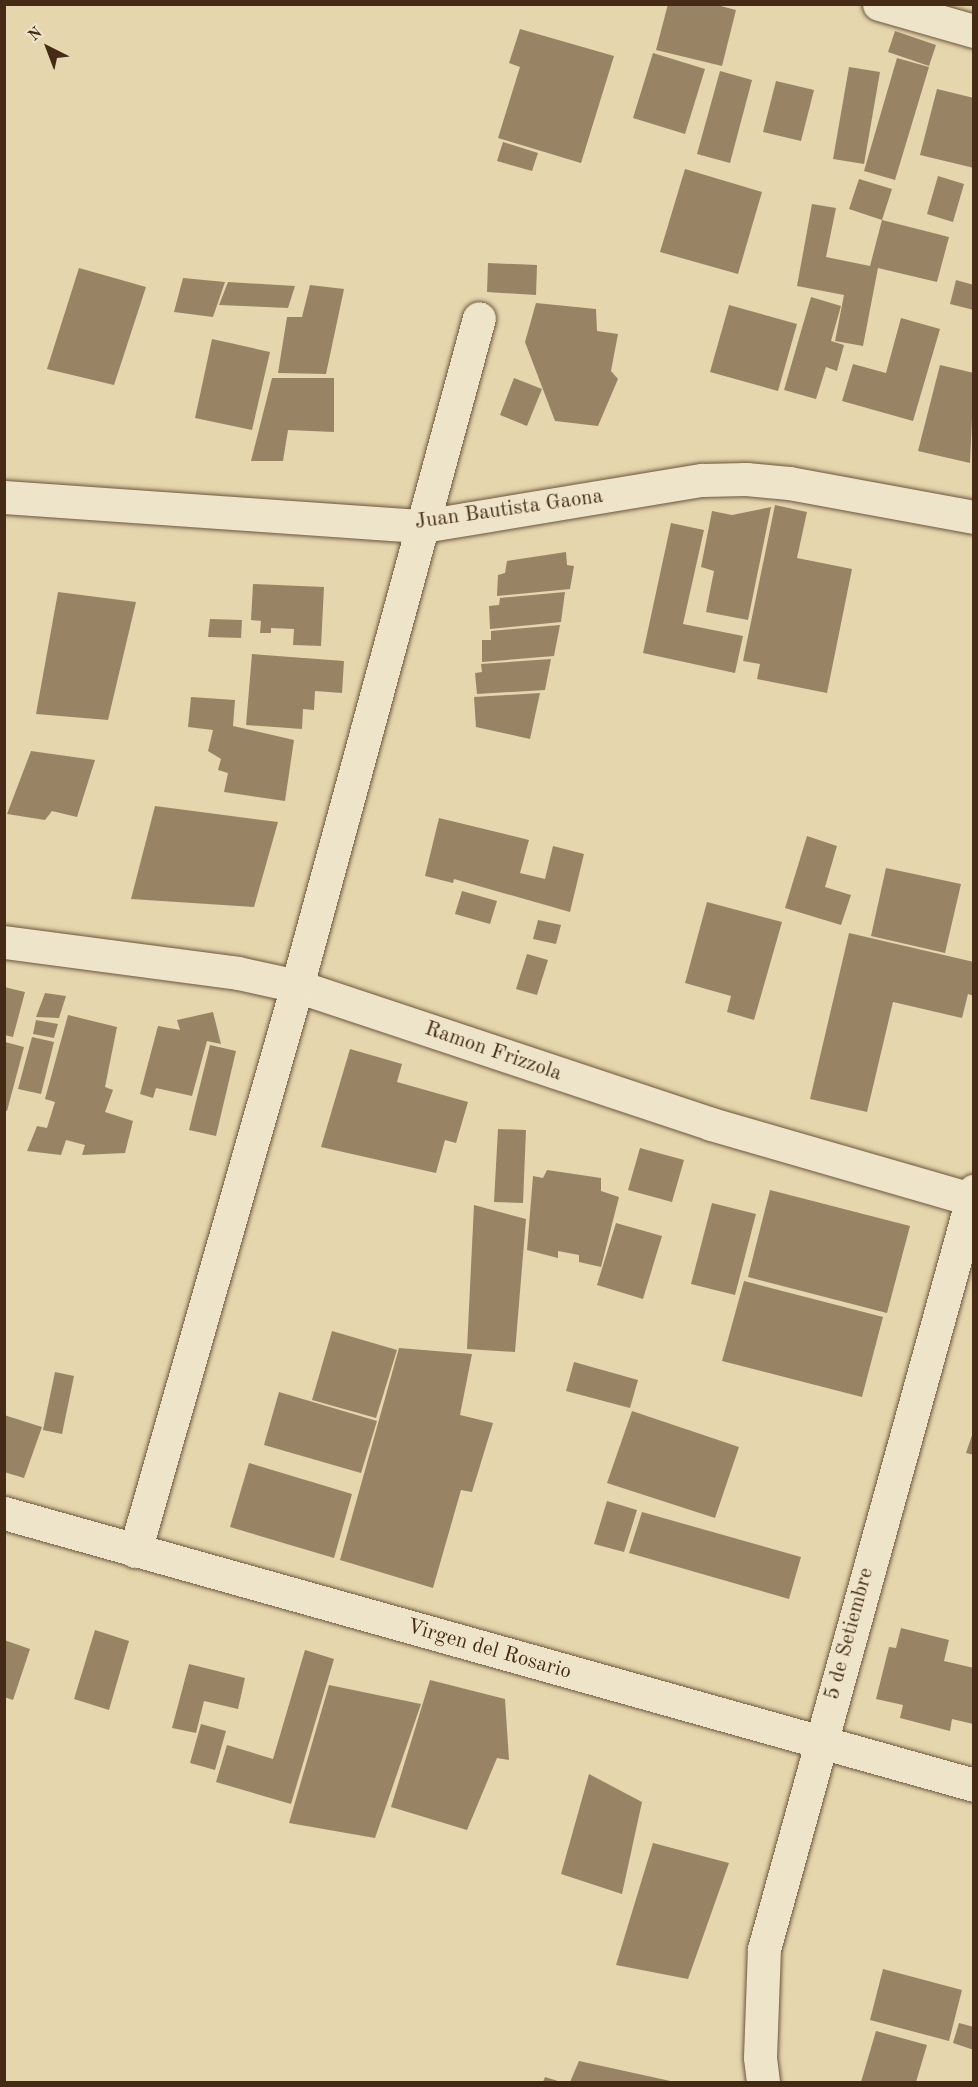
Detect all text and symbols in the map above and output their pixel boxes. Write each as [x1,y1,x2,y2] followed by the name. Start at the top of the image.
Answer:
[18,18,78,78] north arrow
[26,25,46,45] text: N
[413,484,605,536] street label: Juan Bautista Gaona
[421,1017,565,1087] street label: Ramon Frizzola
[820,1565,880,1703] street label: 5 de Setiembre
[404,1615,574,1685] street label: Virgen del Rosario

